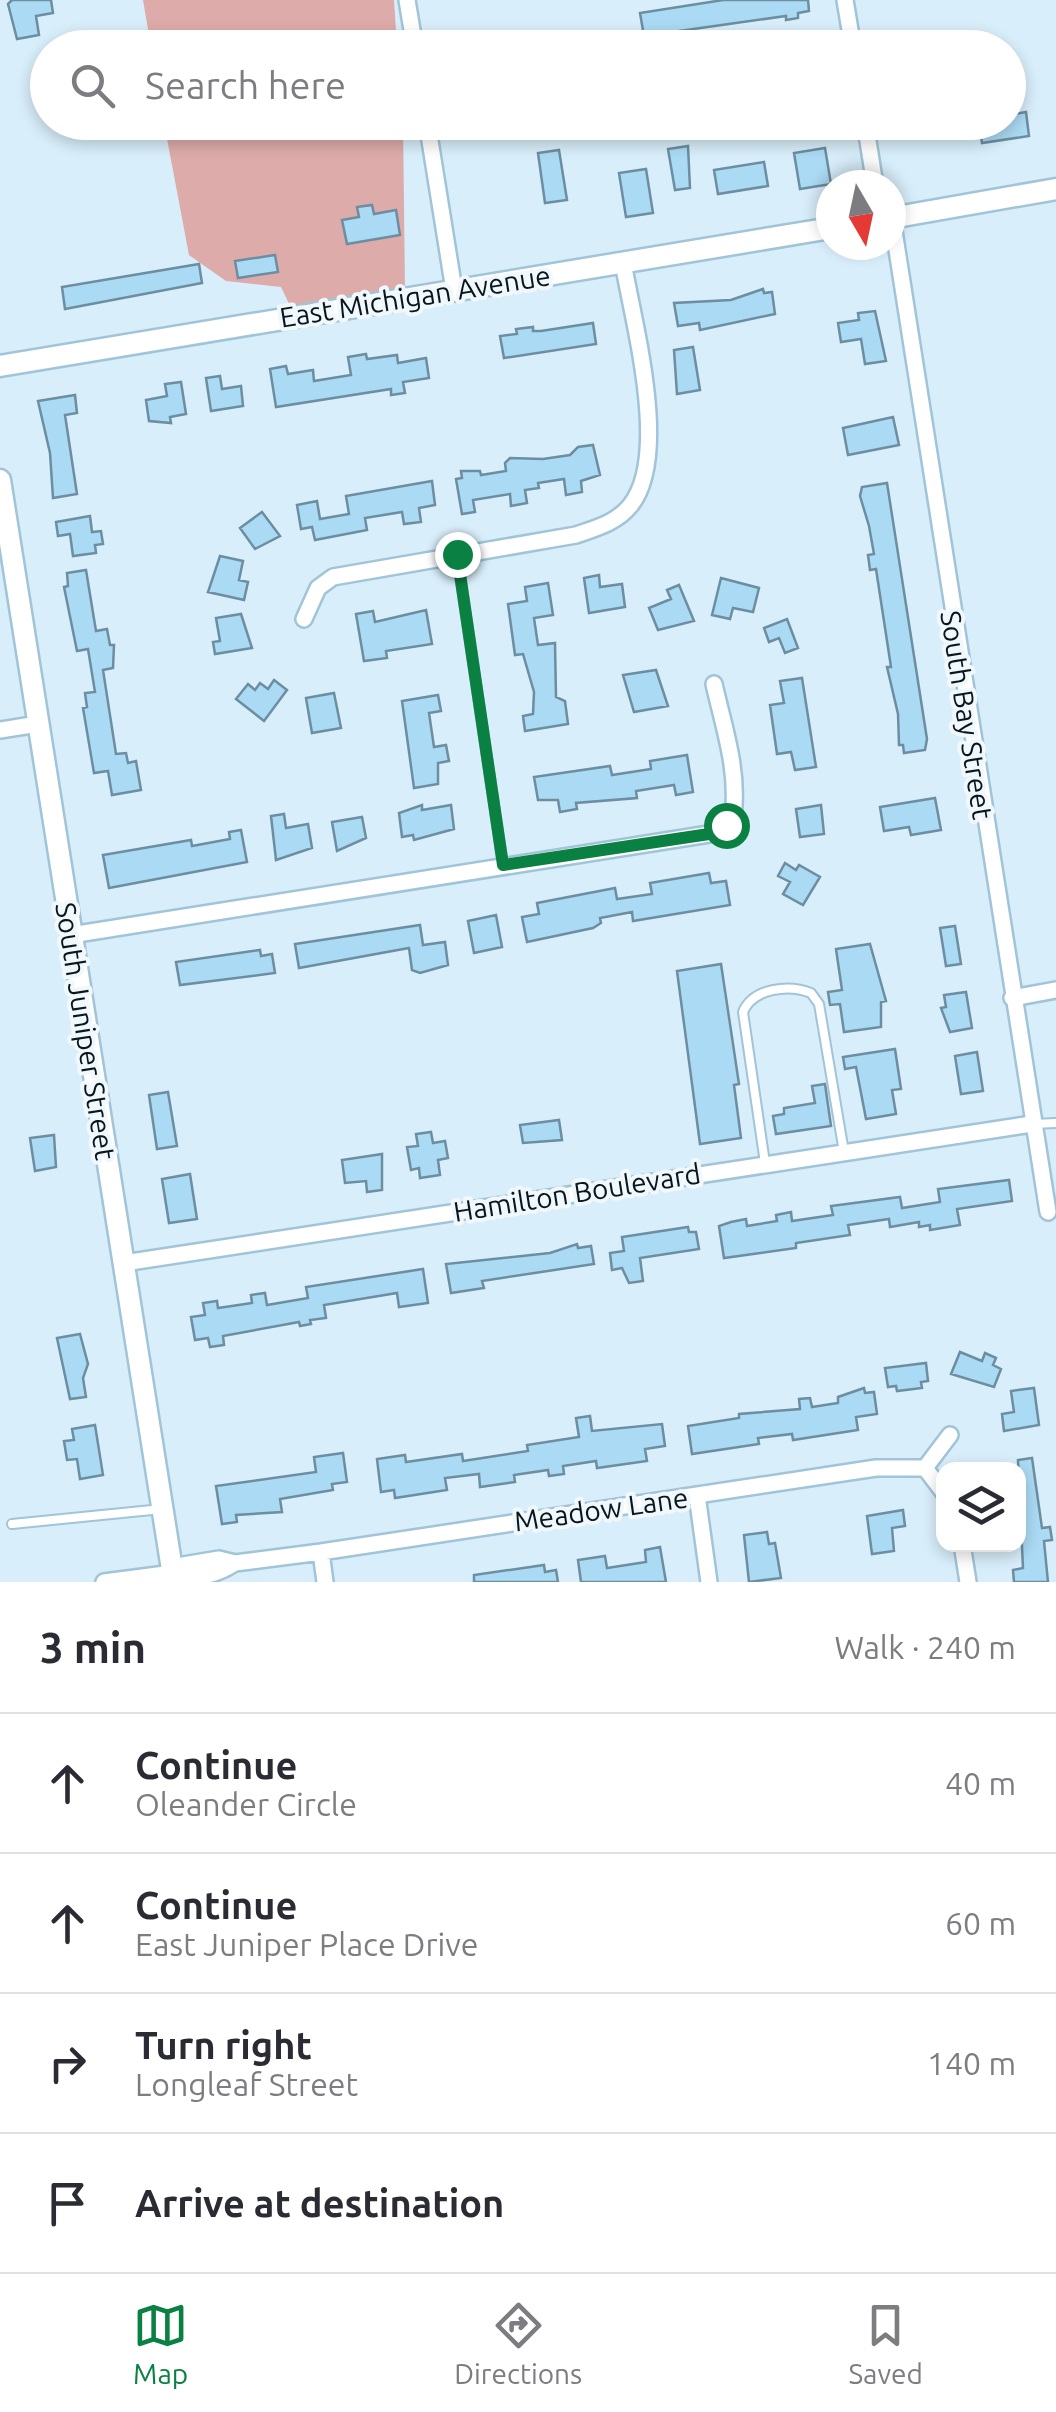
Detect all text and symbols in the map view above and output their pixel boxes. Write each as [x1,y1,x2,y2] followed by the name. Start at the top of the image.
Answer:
[30,30,1026,140] search box
[65,58,120,113] icon: search
[145,64,346,106] text: Search here
[816,170,906,260] north arrow
[277,259,553,333] street label: East Michigan Avenue
[435,532,481,578] route end
[935,609,999,821] street label: South Bay Street
[704,803,750,849] route start
[50,900,122,1162] street label: South Juniper Street
[451,1157,703,1227] street label: Hamilton Boulevard
[936,1462,1026,1552] map controls
[936,1462,1026,1552] button: layers
[512,1481,690,1537] street label: Meadow Lane
[40,1624,146,1671] text: 3 min
[834,1629,1016,1665] text: Walk · 240 m
[135,1744,297,1786] text: Continue
[40,1756,95,1811] icon: ahead
[945,1765,1016,1801] text: 40 m
[135,1786,357,1822] text: Oleander Circle
[135,1884,297,1926] text: Continue
[40,1896,95,1951] icon: ahead
[945,1905,1016,1941] text: 60 m
[135,1926,479,1962] text: East Juniper Place Drive
[135,2024,312,2066] text: Turn right
[40,2036,95,2091] icon: right
[927,2045,1016,2081] text: 140 m
[135,2066,358,2102] text: Longleaf Street
[40,2176,95,2231] icon: arrive
[135,2182,504,2224] text: Arrive at destination
[133,2298,188,2389] tab: Map
[454,2298,582,2389] tab: Directions
[848,2298,923,2389] tab: Saved

